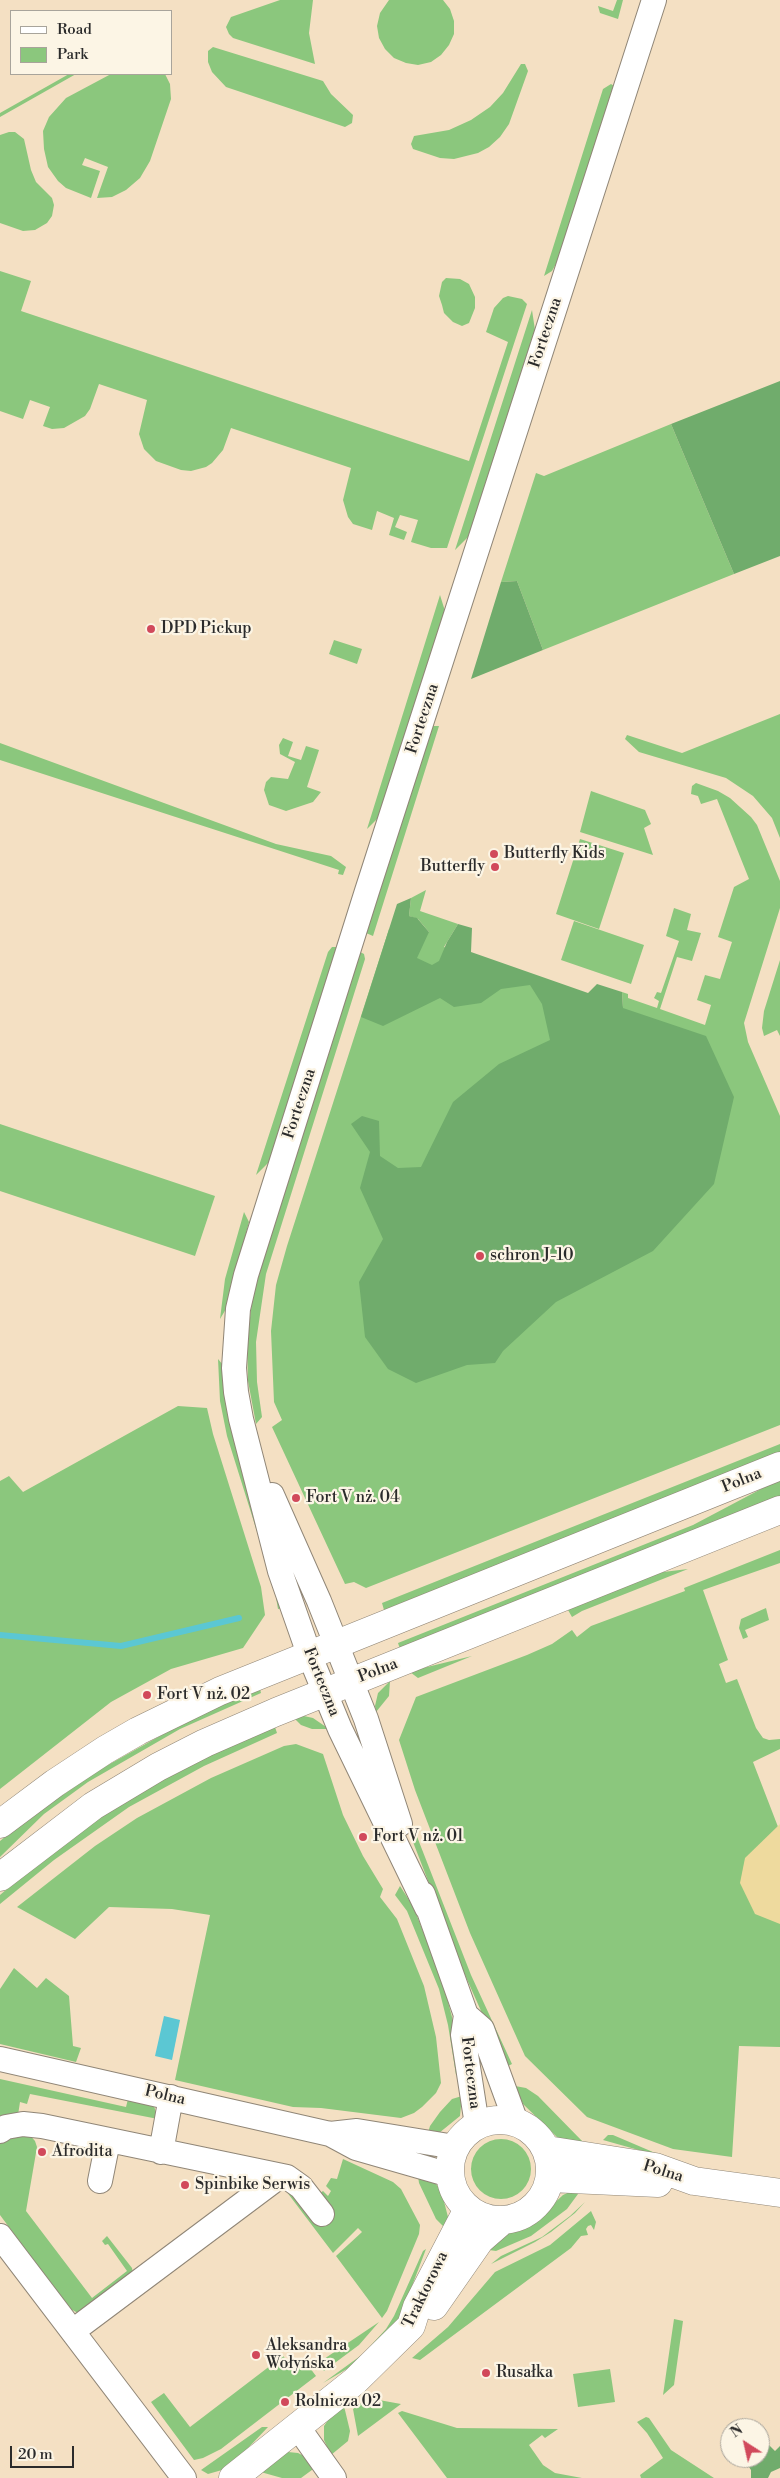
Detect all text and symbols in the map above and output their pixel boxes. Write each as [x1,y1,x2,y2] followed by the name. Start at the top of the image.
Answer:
[10,10,172,75] legend
[57,20,92,39] text: Road
[57,45,88,64] text: Park
[526,295,566,371] street label: Forteczna
[161,619,252,639] place label: DPD Pickup
[145,623,157,635] marker: DPD Pickup
[403,681,443,757] street label: Forteczna
[504,844,605,864] place label: Butterfly Kids
[488,848,500,860] marker: Butterfly Kids
[421,857,485,877] place label: Butterfly
[489,861,501,873] marker: Butterfly
[280,1066,320,1142] street label: Forteczna
[490,1246,574,1266] place label: schron J-10
[474,1250,486,1262] marker: schron J-10
[719,1464,765,1498] street label: Polna
[306,1488,400,1508] place label: Fort V nż. 04
[290,1492,302,1504] marker: Fort V nż. 04
[298,1645,344,1719] street label: Forteczna
[355,1655,401,1687] street label: Polna
[157,1685,250,1705] place label: Fort V nż. 02
[141,1689,153,1701] marker: Fort V nż. 02
[373,1827,464,1847] place label: Fort V nż. 01
[357,1831,369,1843] marker: Fort V nż. 01
[456,2036,484,2110] street label: Forteczna
[143,2082,187,2110] street label: Polna
[52,2142,113,2162] place label: Afrodita
[36,2146,48,2158] marker: Afrodita
[640,2157,686,2187] street label: Polna
[195,2175,310,2195] place label: Spinbike Serwis
[179,2179,191,2191] marker: Spinbike Serwis
[399,2248,453,2332] street label: Traktorowa
[266,2336,347,2374] place label: Aleksandra Wołyńska
[250,2349,262,2361] marker: Aleksandra Wołyńska
[496,2363,553,2383] place label: Rusałka
[480,2367,492,2379] marker: Rusałka
[295,2392,381,2412] place label: Rolnicza 02
[279,2396,291,2408] marker: Rolnicza 02
[720,2418,770,2468] north arrow
[727,2421,747,2442] text: N
[12,2436,76,2468] scale bar
[18,2445,53,2464] text: 20 m

